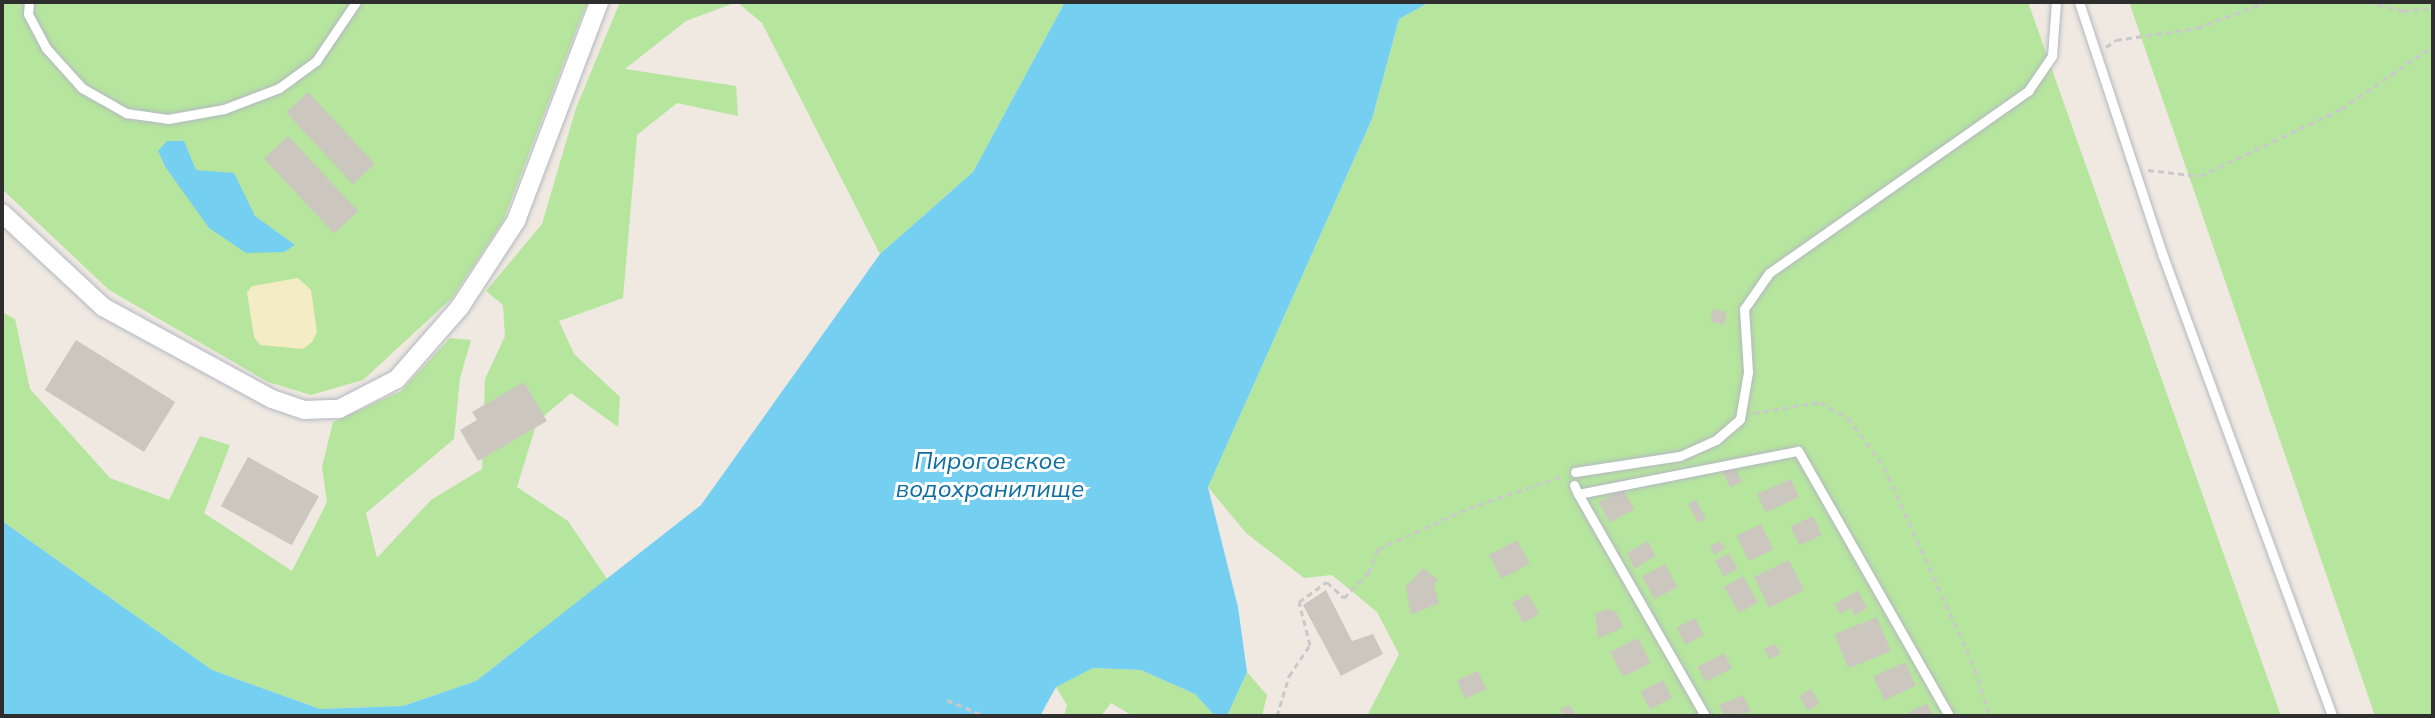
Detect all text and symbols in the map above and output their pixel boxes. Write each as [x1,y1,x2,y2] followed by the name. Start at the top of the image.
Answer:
[896,447,1084,503] water label: Пироговское водохранилище

